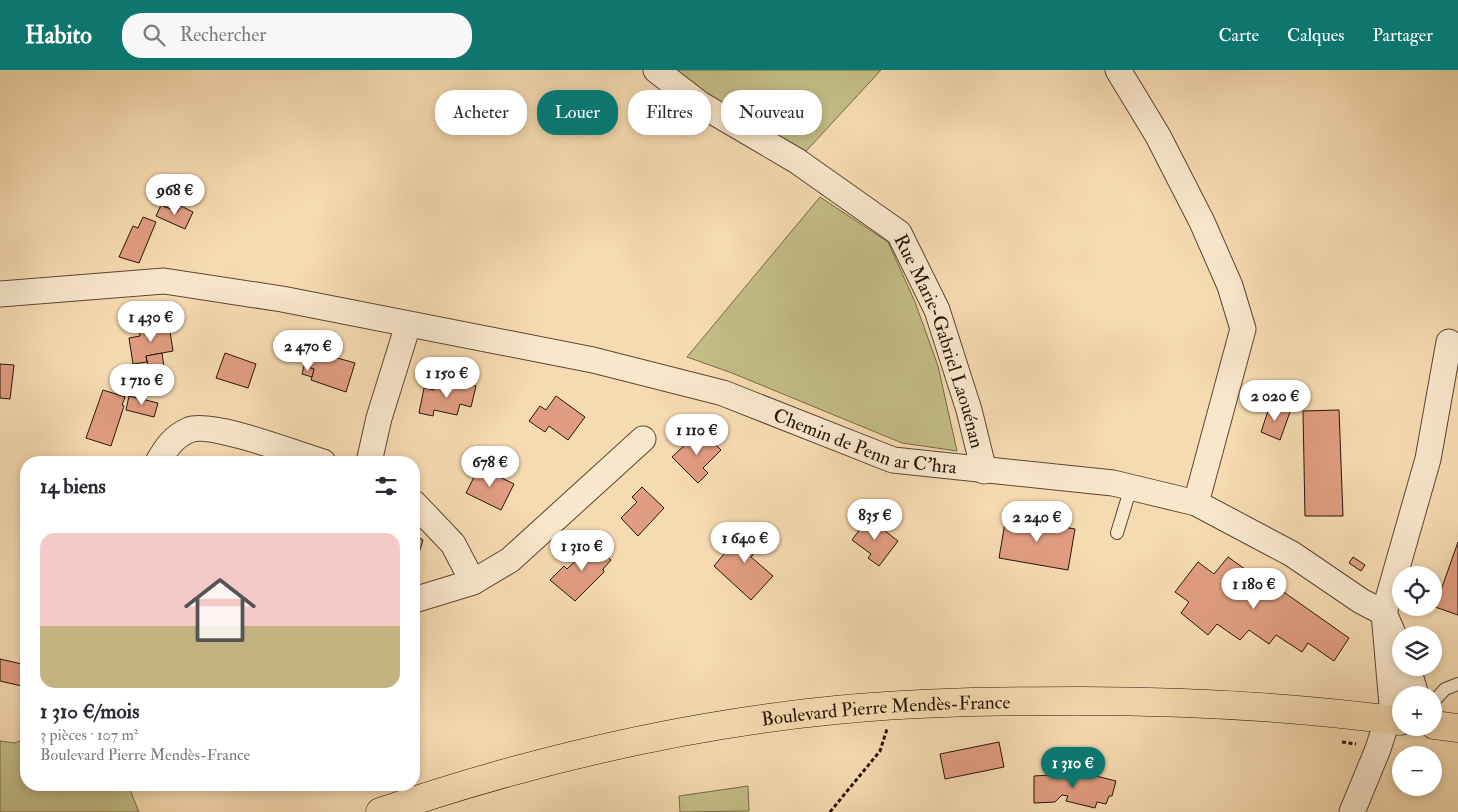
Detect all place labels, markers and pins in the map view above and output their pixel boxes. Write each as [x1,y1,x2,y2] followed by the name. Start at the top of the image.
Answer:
[140,174,210,216] pin: 968 €
[105,300,197,343] pin: 1 430 €
[262,330,354,372] pin: 2 470 €
[401,356,493,399] pin: 1 150 €
[96,364,188,406] pin: 1 710 €
[1229,380,1321,422] pin: 2 020 €
[651,414,743,456] pin: 1 110 €
[455,446,525,488] pin: 678 €
[840,498,910,541] pin: 835 €
[991,500,1083,543] pin: 2 240 €
[699,522,791,564] pin: 1 640 €
[536,530,628,572] pin: 1 310 €
[1208,568,1300,610] pin: 1 180 €
[1027,746,1119,789] pin: 1 310 €

